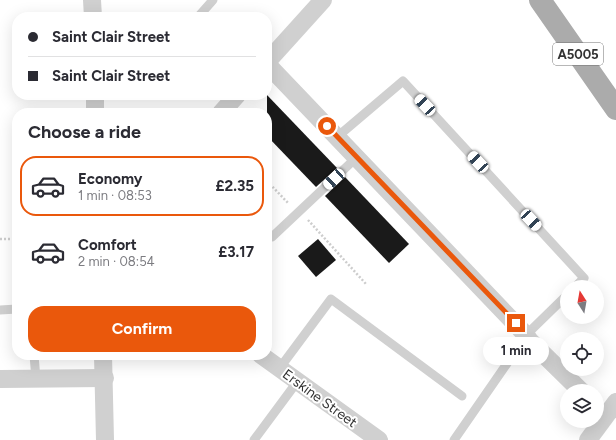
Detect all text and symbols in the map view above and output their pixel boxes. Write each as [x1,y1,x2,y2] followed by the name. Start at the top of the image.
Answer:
[52,28,170,46] text: Saint Clair Street
[553,43,603,65] road number: A5005
[52,67,170,85] text: Saint Clair Street
[412,92,438,118] car
[318,117,336,135] route start
[28,121,141,143] text: Choose a ride
[465,149,491,175] car
[321,166,347,192] car
[30,168,66,204] icon: car
[78,170,143,188] text: Economy
[216,177,254,195] text: £2.35
[78,188,152,203] text: 1 min · 08:53
[518,207,544,233] car
[30,234,66,270] icon: car
[78,236,137,254] text: Comfort
[218,243,254,261] text: £3.17
[78,254,155,269] text: 2 min · 08:54
[560,280,604,324] north arrow
[560,280,604,428] map controls
[28,306,256,352] button: Confirm
[507,314,525,332] route end
[560,332,604,376] button: locate
[483,337,549,365] callout: 1 min
[501,343,531,358] text: 1 min
[279,366,360,431] street label: Erskine Street
[560,384,604,428] button: layers

